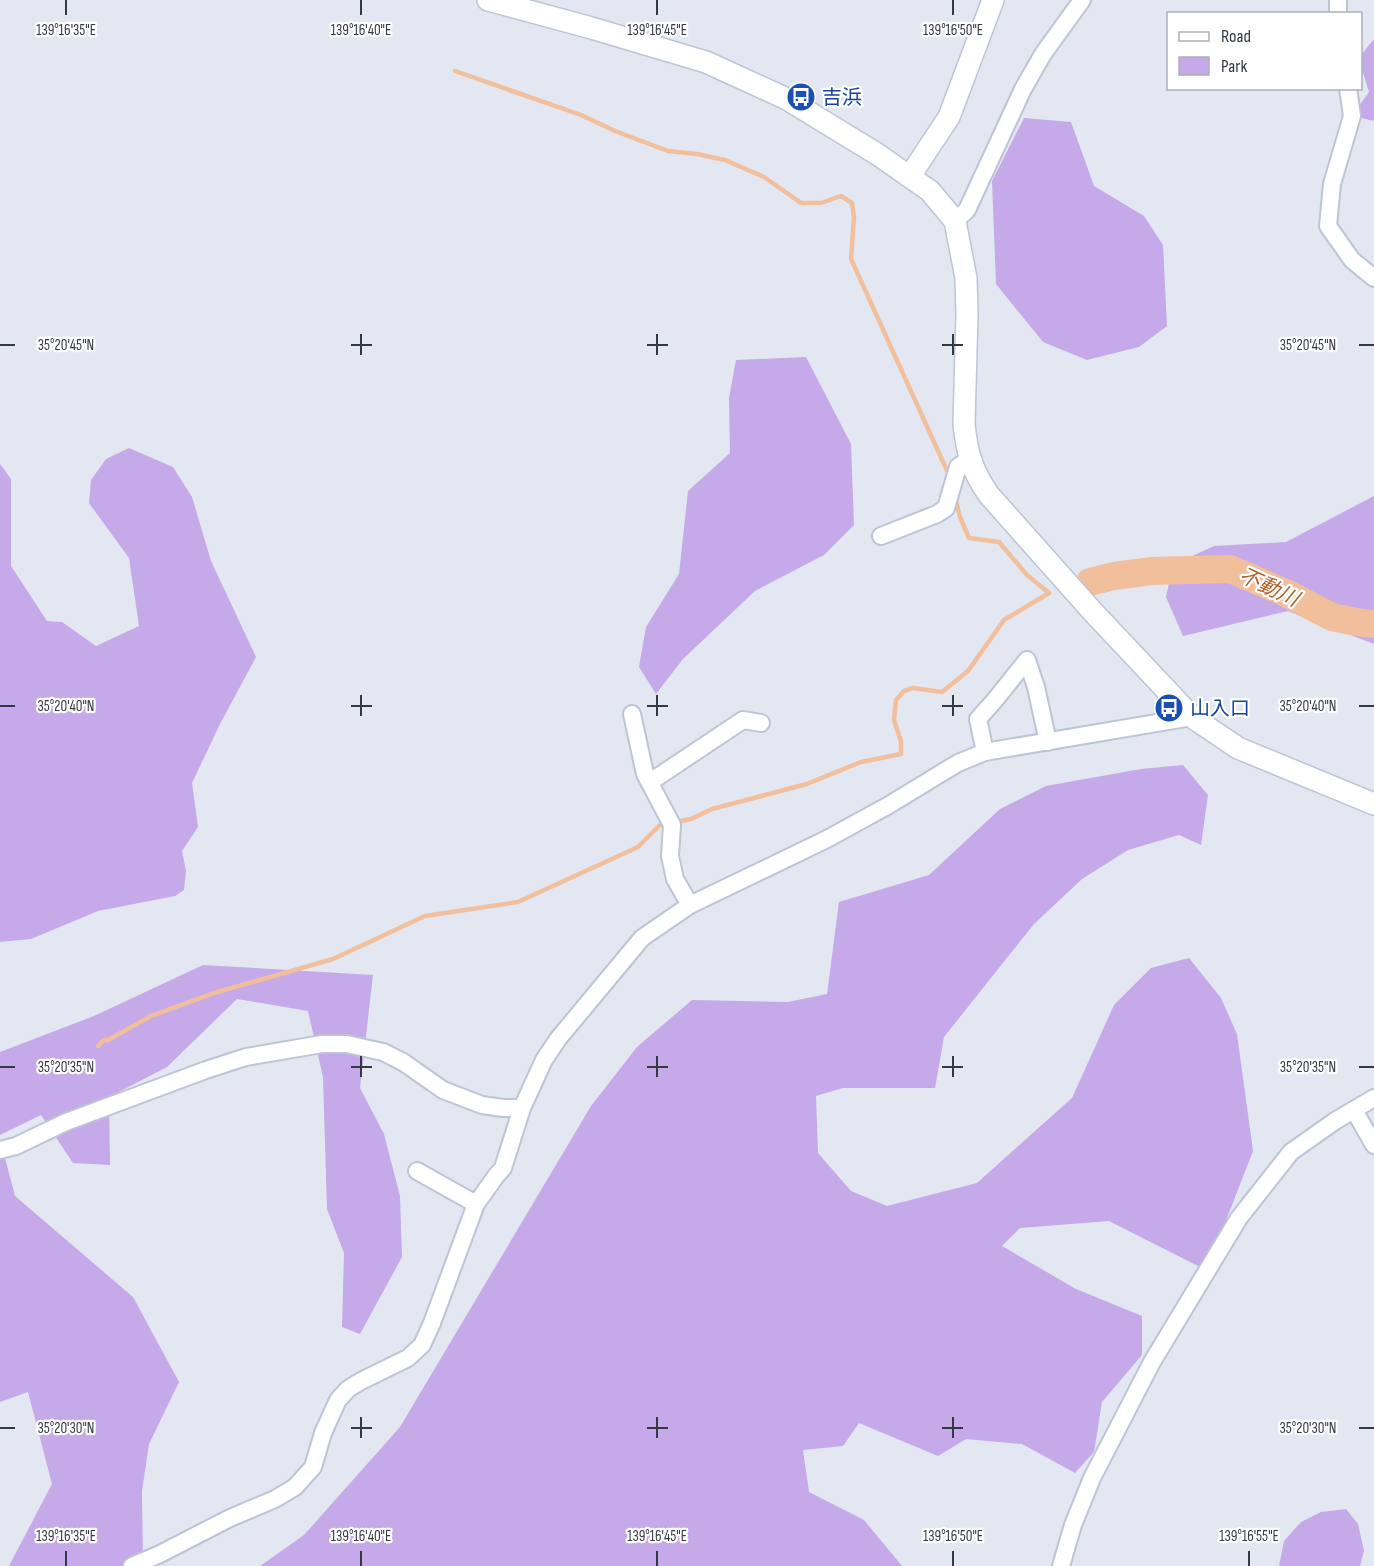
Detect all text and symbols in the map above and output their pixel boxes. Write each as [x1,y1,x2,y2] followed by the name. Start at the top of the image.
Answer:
[1167,12,1362,90] legend
[36,21,96,40] text: 139°16'35"E
[331,21,391,40] text: 139°16'40"E
[627,21,687,40] text: 139°16'45"E
[923,21,983,40] text: 139°16'50"E
[1221,26,1251,47] text: Road
[1221,56,1247,77] text: Park
[785,81,817,113] bus stop icon: 吉浜
[822,86,862,110] place label: 吉浜
[38,336,94,355] text: 35°20'45"N
[1280,336,1336,355] text: 35°20'45"N
[1235,563,1304,613] water label: 不動川
[1153,692,1185,724] bus stop icon: 山入口
[38,697,95,716] text: 35°20'40"N
[1190,697,1250,721] place label: 山入口
[1280,697,1337,716] text: 35°20'40"N
[38,1058,94,1077] text: 35°20'35"N
[1280,1058,1336,1077] text: 35°20'35"N
[37,1419,95,1438] text: 35°20'30"N
[1279,1419,1337,1438] text: 35°20'30"N
[36,1527,96,1546] text: 139°16'35"E
[331,1527,391,1546] text: 139°16'40"E
[627,1527,687,1546] text: 139°16'45"E
[923,1527,983,1546] text: 139°16'50"E
[1219,1527,1279,1546] text: 139°16'55"E

